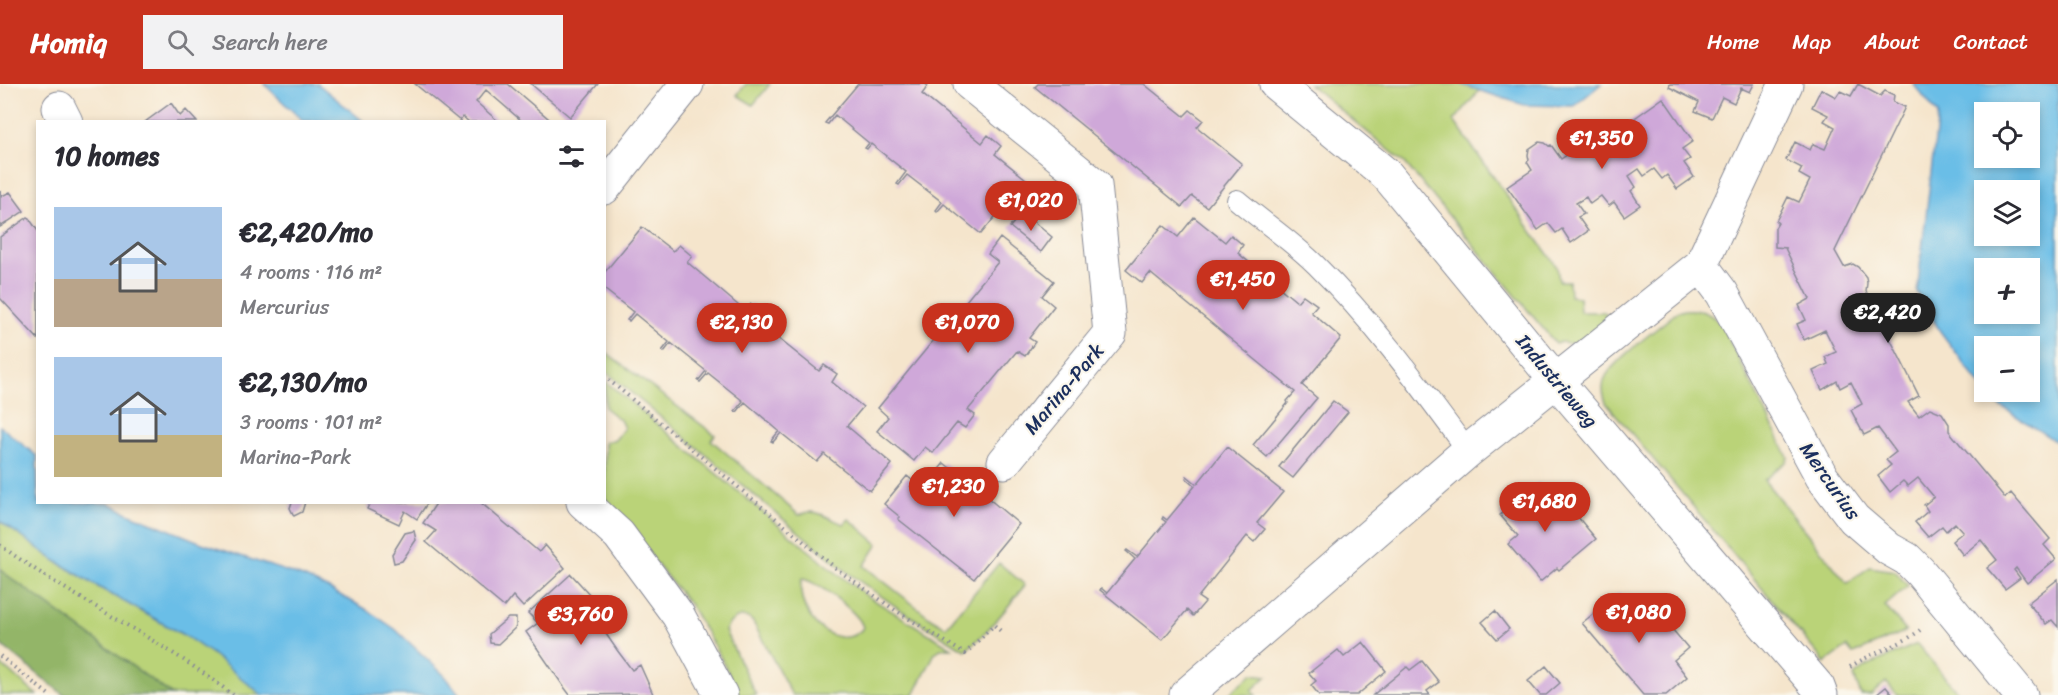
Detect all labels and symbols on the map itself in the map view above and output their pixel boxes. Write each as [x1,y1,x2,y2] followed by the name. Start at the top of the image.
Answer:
[1553,119,1651,170] pin: €1,350
[982,181,1080,232] pin: €1,020
[1194,260,1292,311] pin: €1,450
[1839,293,1937,344] pin: €2,420
[693,303,791,354] pin: €2,130
[919,303,1017,354] pin: €1,070
[1506,325,1607,436] street label: Industrieweg
[1015,335,1113,443] street label: Marina-Park
[1790,434,1870,528] street label: Mercurius
[905,467,1003,518] pin: €1,230
[1496,482,1594,533] pin: €1,680
[1590,593,1688,644] pin: €1,080
[532,595,630,646] pin: €3,760

